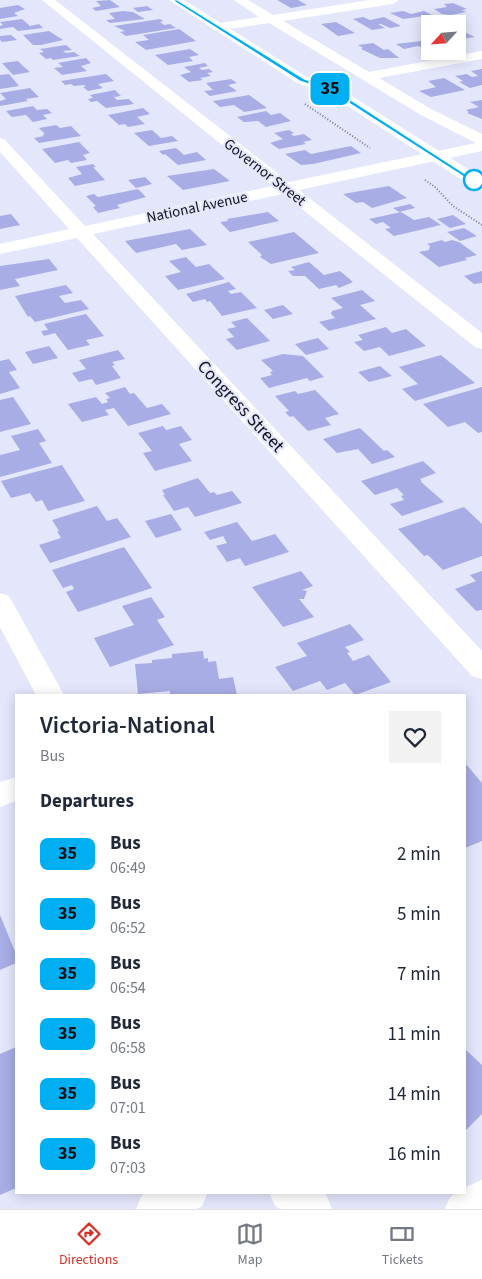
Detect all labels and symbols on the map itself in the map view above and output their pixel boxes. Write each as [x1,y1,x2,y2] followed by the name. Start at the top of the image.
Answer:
[421,15,466,60] north arrow
[308,73,352,105] line badge: 35
[219,134,310,211] street label: Governor Street
[463,169,482,191] unlabelled marker
[145,187,250,228] street label: National Avenue
[191,355,290,458] street label: Congress Street

